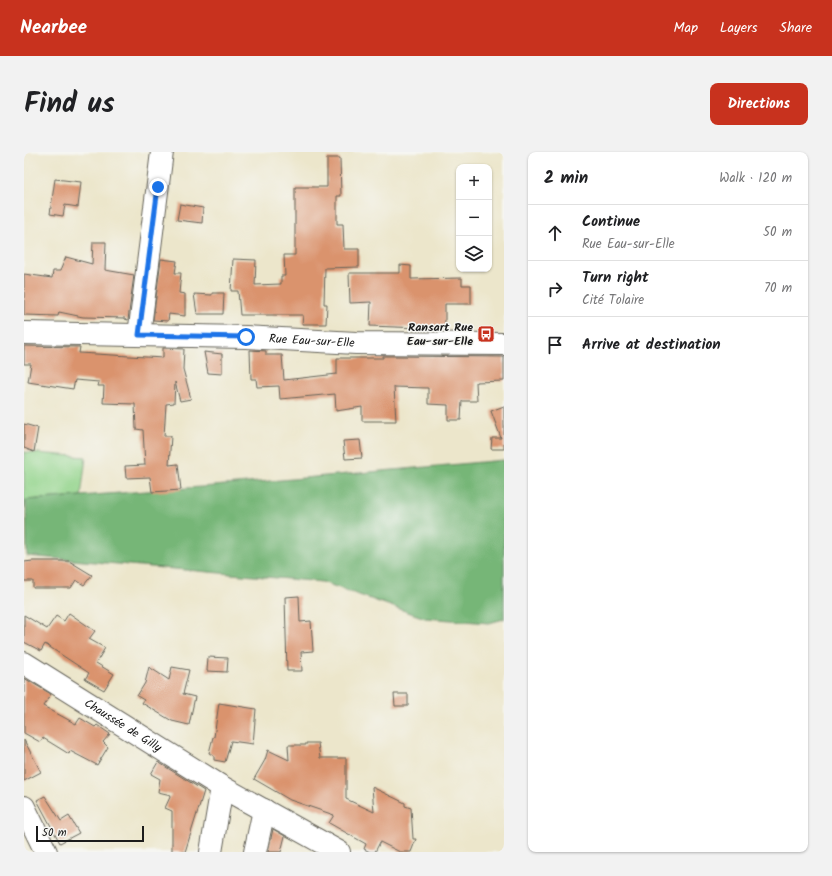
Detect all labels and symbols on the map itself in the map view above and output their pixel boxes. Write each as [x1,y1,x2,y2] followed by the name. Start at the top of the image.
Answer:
[149,178,167,196] route end
[407,318,473,351] place label: Ransart Rue Eau-sur-Elle
[476,324,496,344] bus stop icon: Ransart Rue Eau-sur-Elle
[237,328,255,346] route start
[269,329,356,352] street label: Rue Eau-sur-Elle
[81,693,166,757] street label: Chaussée de Gilly
[36,824,144,843] scale bar

